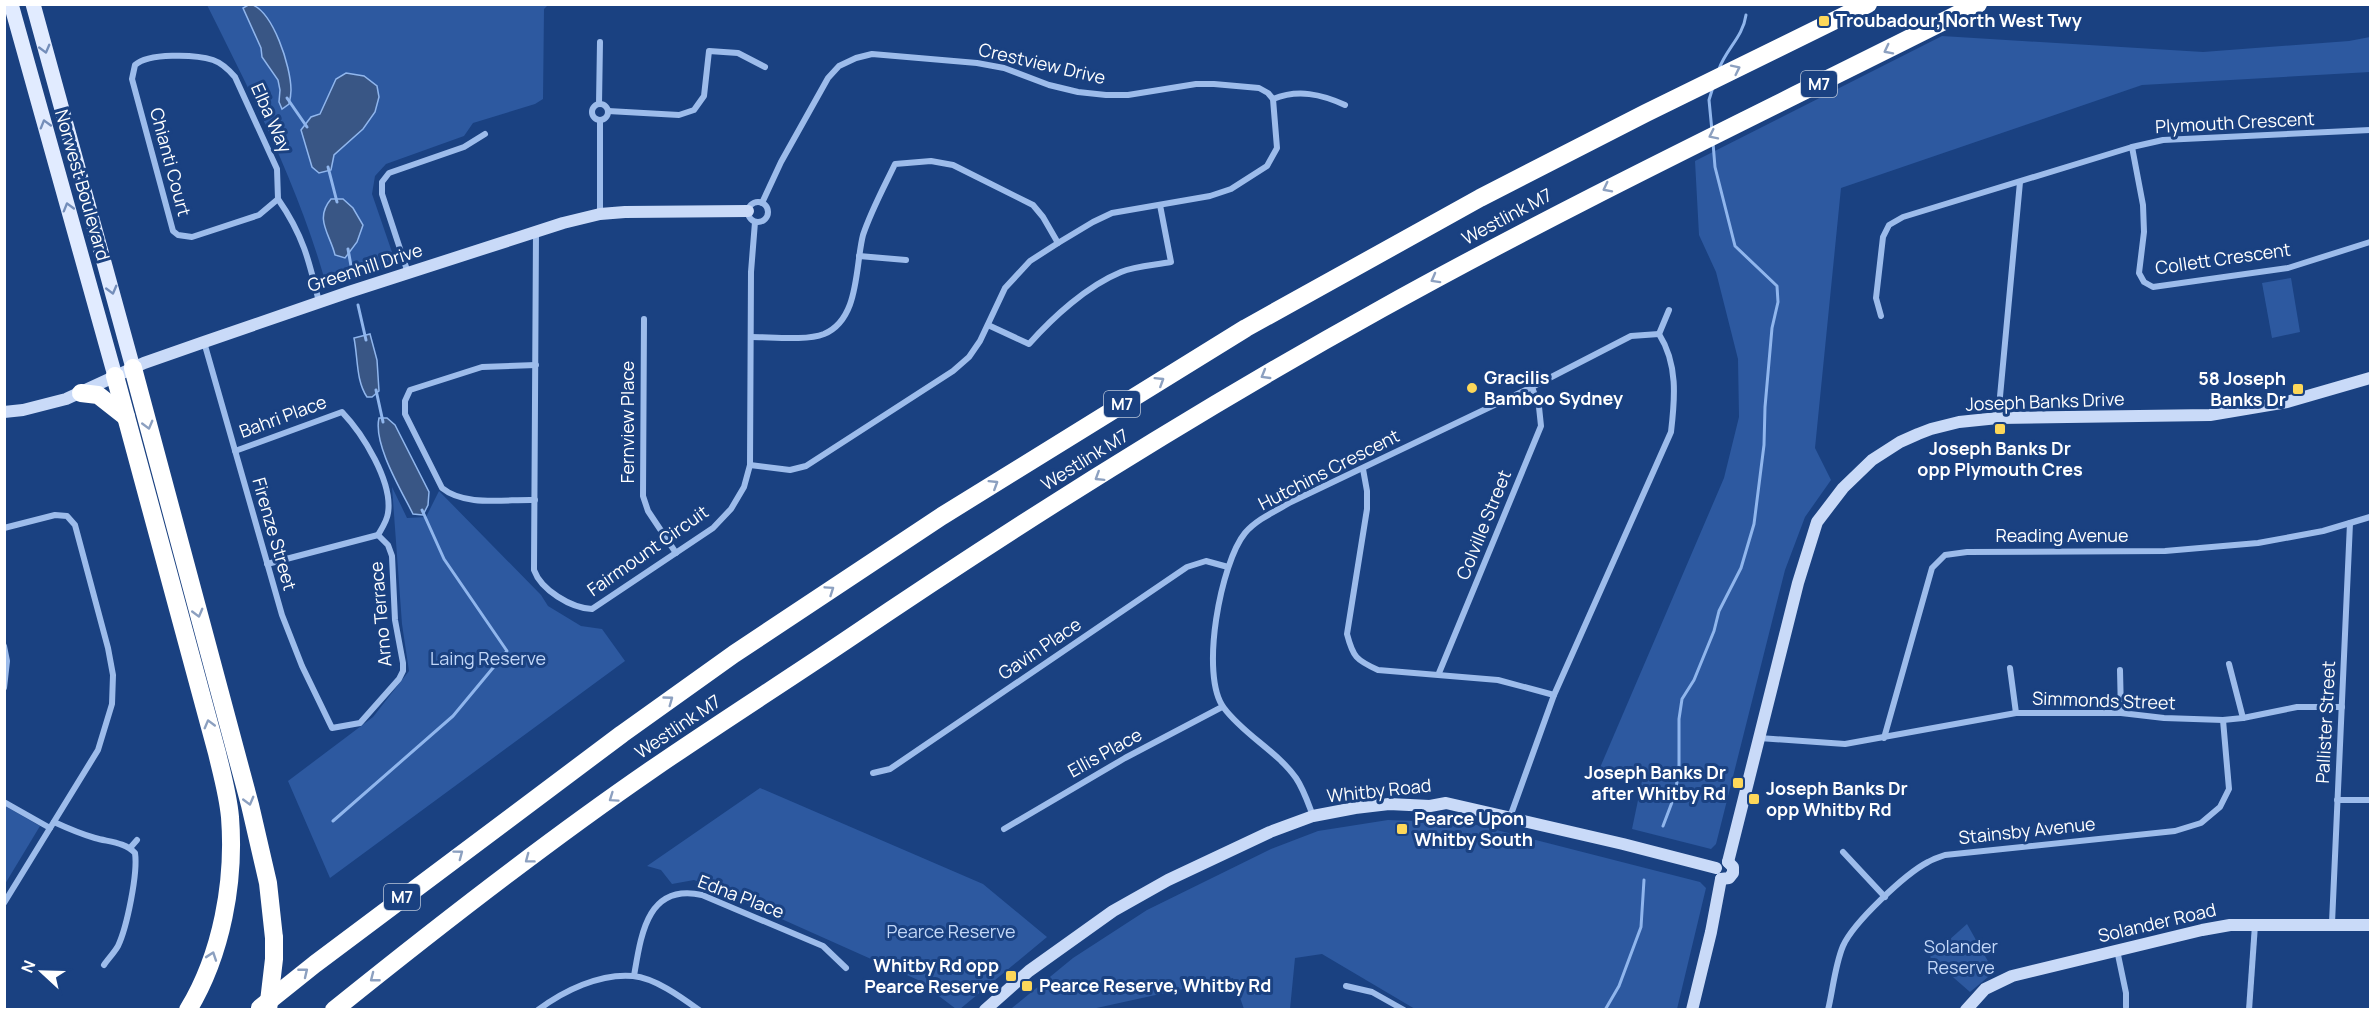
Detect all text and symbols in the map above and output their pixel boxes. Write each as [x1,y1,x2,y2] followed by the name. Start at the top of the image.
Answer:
[1836,8,2082,32] place label: Troubadour, North West Twy
[1817,14,1831,28] marker: Troubadour, North West Twy
[976,37,1108,89] street label: Crestview Drive
[1884,43,1894,54] one-way arrow
[38,44,51,54] one-way arrow
[1730,65,1741,77] one-way arrow
[1801,71,1837,97] road number: M7
[246,79,298,157] street label: Elba Way
[145,105,197,219] street label: Chianti Court
[50,106,116,263] street label: Norwest Boulevard
[2155,106,2315,138] street label: Plymouth Crescent
[40,119,52,130] one-way arrow
[1708,128,1719,140] one-way arrow
[1603,181,1614,192] one-way arrow
[1457,182,1556,250] street label: Westlink M7
[63,202,75,213] one-way arrow
[304,237,425,297] street label: Greenhill Drive
[2154,237,2292,279] street label: Collett Crescent
[1431,272,1441,283] one-way arrow
[104,285,117,295] one-way arrow
[615,361,639,483] street label: Fernview Place
[1484,365,1623,410] place label: Gracilis Bamboo Sydney
[2198,366,2286,411] place label: 58 Joseph Banks Dr
[1261,368,1271,380] one-way arrow
[1154,377,1164,389] one-way arrow
[1465,381,1479,395] marker: Gracilis Bamboo Sydney
[2291,382,2305,396] marker: 58 Joseph Banks Dr
[1965,386,2125,416] street label: Joseph Banks Drive
[236,389,330,443] street label: Bahri Place
[1104,391,1140,417] road number: M7
[140,419,153,429] one-way arrow
[1993,422,2007,436] marker: Joseph Banks Dr opp Plymouth Cres
[1036,423,1133,495] street label: Westlink M7
[1254,423,1403,515] street label: Hutchins Crescent
[1917,436,2083,481] place label: Joseph Banks Dr opp Plymouth Cres
[1450,466,1516,583] street label: Colville Street
[1094,469,1105,480] one-way arrow
[247,475,303,593] street label: Firenze Street
[988,479,998,491] one-way arrow
[582,499,713,601] street label: Fairmount Circuit
[1995,523,2129,547] street label: Reading Avenue
[363,561,397,668] street label: Arno Terrace
[824,586,835,597] one-way arrow
[191,608,204,618] one-way arrow
[993,612,1086,685] street label: Gavin Place
[430,646,546,670] park label: Laing Reserve
[2310,660,2340,784] street label: Pallister Street
[2032,686,2176,714] street label: Simmonds Street
[630,689,725,764] street label: Westlink M7
[663,696,674,707] one-way arrow
[204,719,216,729] one-way arrow
[1063,722,1146,782] street label: Ellis Place
[1584,760,1726,805] place label: Joseph Banks Dr after Whitby Rd
[1325,773,1432,807] street label: Whitby Road
[1731,776,1745,790] marker: Joseph Banks Dr after Whitby Rd
[1766,776,1908,821] place label: Joseph Banks Dr opp Whitby Rd
[608,790,619,801] one-way arrow
[1747,792,1761,806] marker: Joseph Banks Dr opp Whitby Rd
[242,795,254,806] one-way arrow
[1414,806,1533,851] place label: Pearce Upon Whitby South
[1957,811,2097,849] street label: Stainsby Avenue
[1395,822,1409,836] marker: Pearce Upon Whitby South
[453,850,464,861] one-way arrow
[524,852,535,863] one-way arrow
[695,869,788,923] street label: Edna Place
[384,884,420,910] road number: M7
[2095,897,2218,947] street label: Solander Road
[887,919,1015,943] park label: Pearce Reserve
[1924,934,1999,979] park label: Solander Reserve
[12,942,72,1002] north arrow
[204,951,217,962] one-way arrow
[864,953,999,998] place label: Whitby Rd opp Pearce Reserve
[16,957,40,976] text: N
[297,969,308,980] one-way arrow
[1004,969,1018,983] marker: Whitby Rd opp Pearce Reserve
[369,970,380,981] one-way arrow
[1039,973,1271,997] place label: Pearce Reserve, Whitby Rd
[1020,979,1034,993] marker: Pearce Reserve, Whitby Rd

